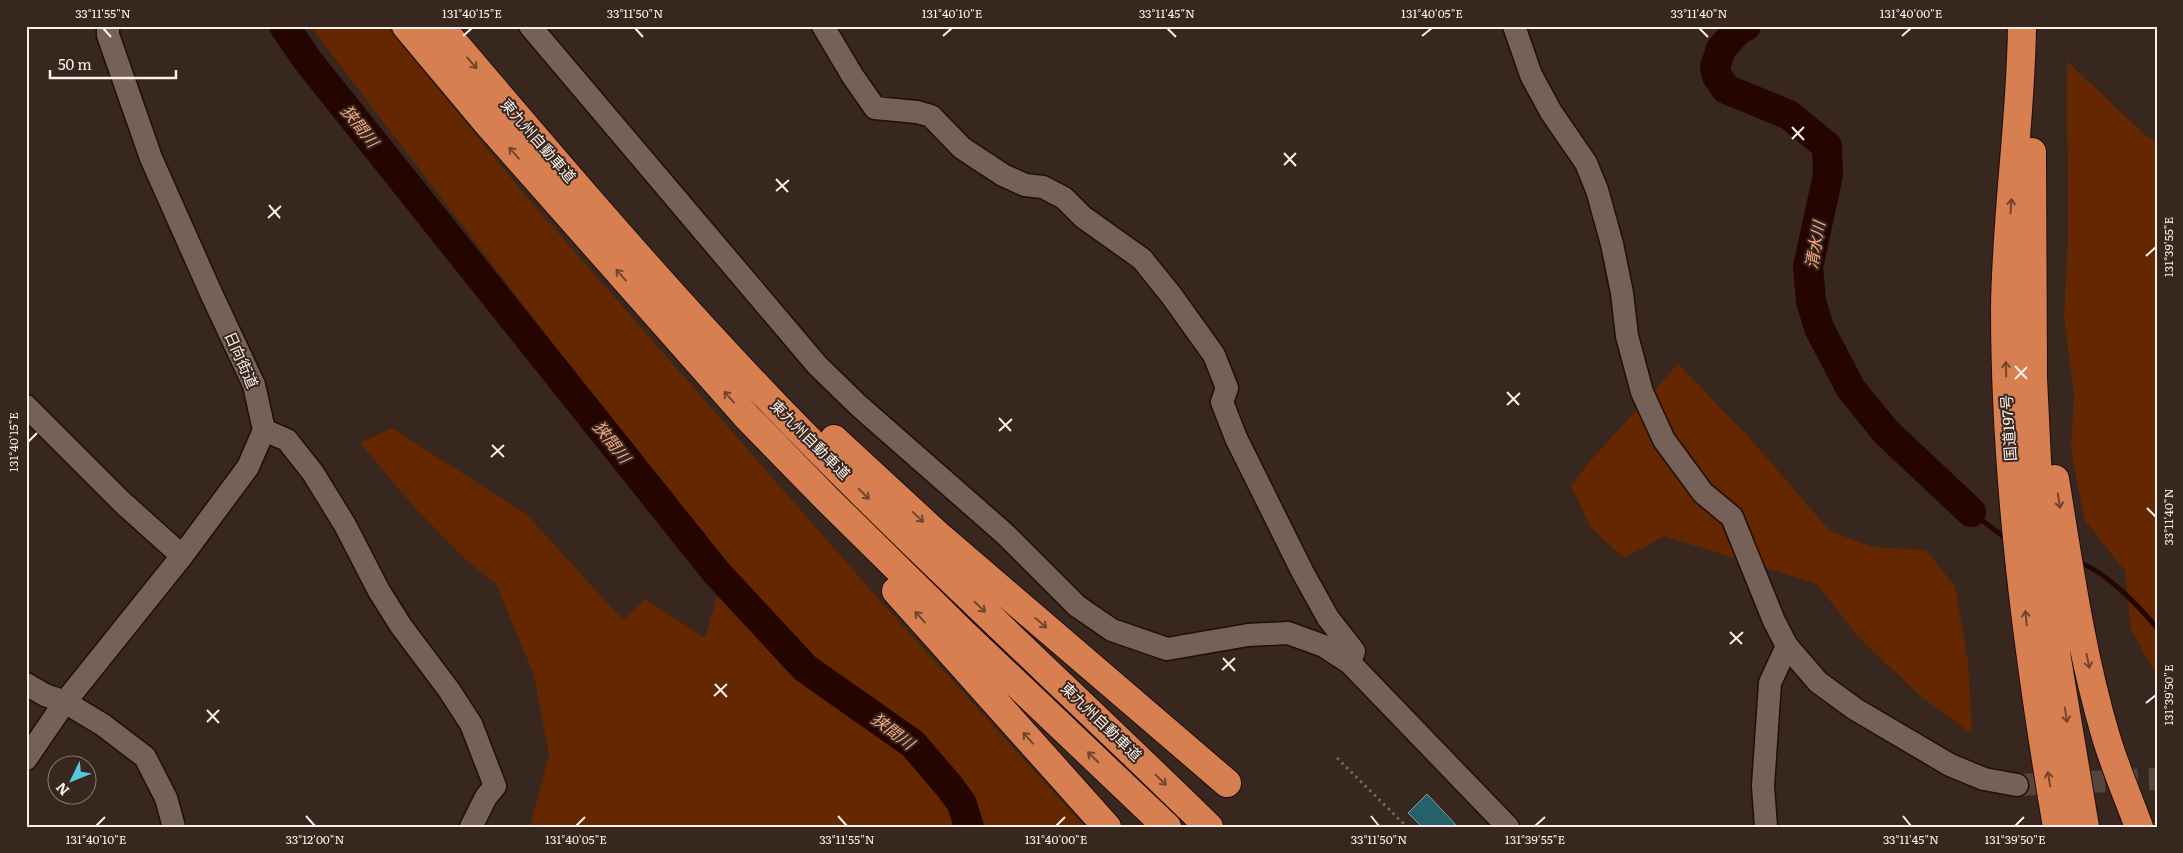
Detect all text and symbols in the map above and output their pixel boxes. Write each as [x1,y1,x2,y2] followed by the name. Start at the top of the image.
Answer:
[75,4,131,22] text: 33°11'55"N
[442,4,502,22] text: 131°40'15"E
[607,4,663,22] text: 33°11'50"N
[922,4,983,22] text: 131°40'10"E
[1139,4,1195,22] text: 33°11'45"N
[1401,4,1463,22] text: 131°40'05"E
[1670,4,1728,22] text: 33°11'40"N
[1880,4,1943,22] text: 131°40'00"E
[50,48,176,80] scale bar
[58,52,92,75] text: 50 m
[466,57,478,70] one-way arrow
[496,93,582,187] street label: 東九州自動車道
[336,99,386,153] water label: 狭間川
[508,147,520,160] one-way arrow
[2007,199,2016,215] one-way arrow
[1798,217,1830,271] water label: 清水川
[2159,217,2177,277] text: 131°39'55"E
[615,269,627,282] one-way arrow
[220,327,265,391] street label: 日向街道
[2001,361,2011,377] one-way arrow
[723,390,735,403] one-way arrow
[766,394,856,484] street label: 東九州自動車道
[1994,394,2021,462] street label: 国道197号
[4,412,22,472] text: 131°40'15"E
[588,415,638,469] water label: 狭間川
[857,488,870,500] one-way arrow
[2159,488,2177,546] text: 33°11'40"N
[2054,493,2064,509] one-way arrow
[912,511,925,523] one-way arrow
[974,601,987,613] one-way arrow
[2021,610,2031,626] one-way arrow
[914,611,925,624] one-way arrow
[1034,618,1047,629] one-way arrow
[2084,652,2093,668] one-way arrow
[2159,664,2177,726] text: 131°39'50"E
[1056,676,1148,766] street label: 東九州自動車道
[867,706,922,755] water label: 狭間川
[2062,707,2072,723] one-way arrow
[1022,732,1034,745] one-way arrow
[1087,751,1100,763] one-way arrow
[48,756,98,806] north arrow
[2043,771,2053,787] one-way arrow
[1155,774,1167,786] one-way arrow
[50,778,73,801] text: N
[66,830,127,848] text: 131°40'10"E
[286,830,344,848] text: 33°12'00"N
[545,830,607,848] text: 131°40'05"E
[819,830,875,848] text: 33°11'55"N
[1025,830,1088,848] text: 131°40'00"E
[1351,830,1407,848] text: 33°11'50"N
[1505,830,1565,848] text: 131°39'55"E
[1883,830,1939,848] text: 33°11'45"N
[1984,830,2046,848] text: 131°39'50"E

